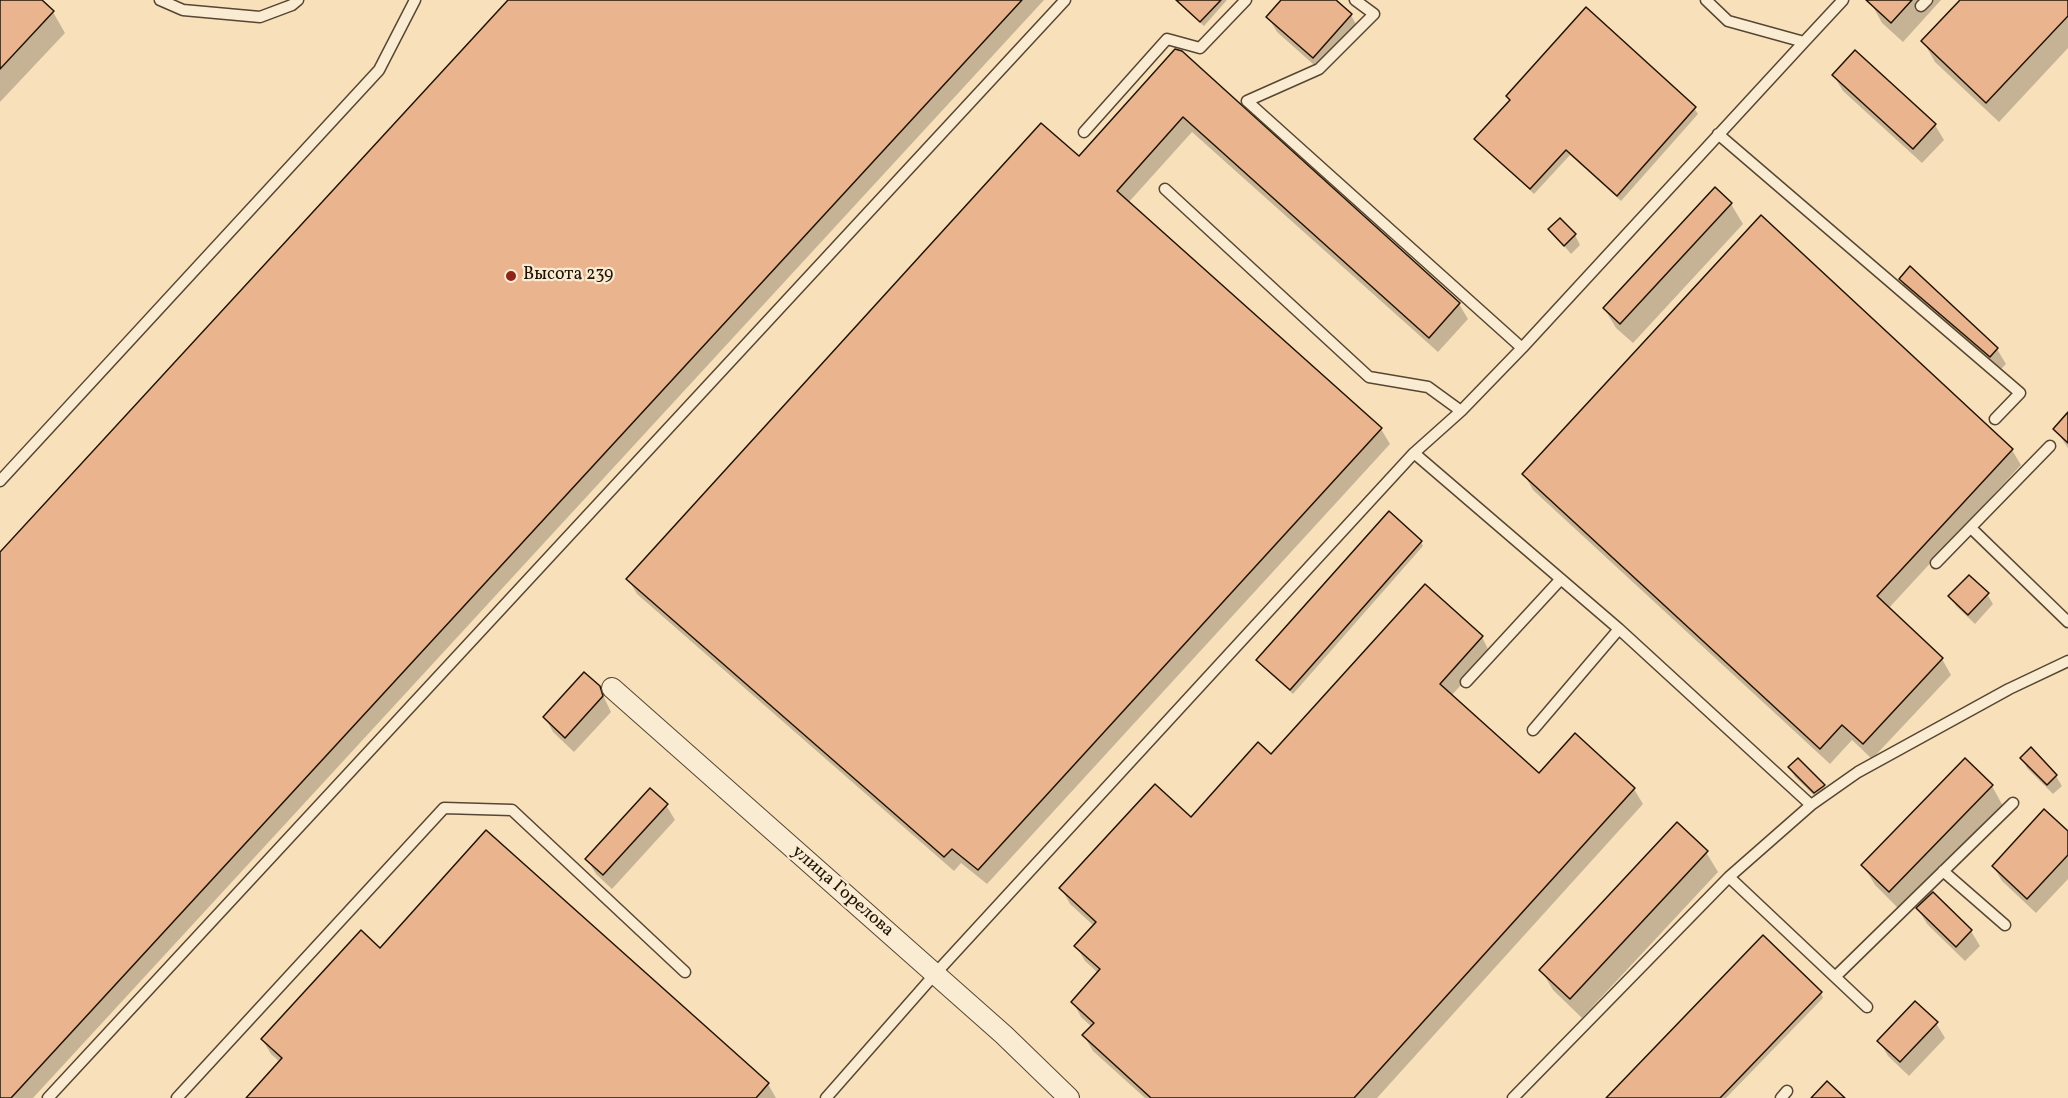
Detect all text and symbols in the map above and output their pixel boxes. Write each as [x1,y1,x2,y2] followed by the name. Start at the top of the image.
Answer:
[523,265,613,287] place label: Высота 239
[504,269,518,283] marker: Высота 239
[786,842,898,942] street label: улица Горелова

